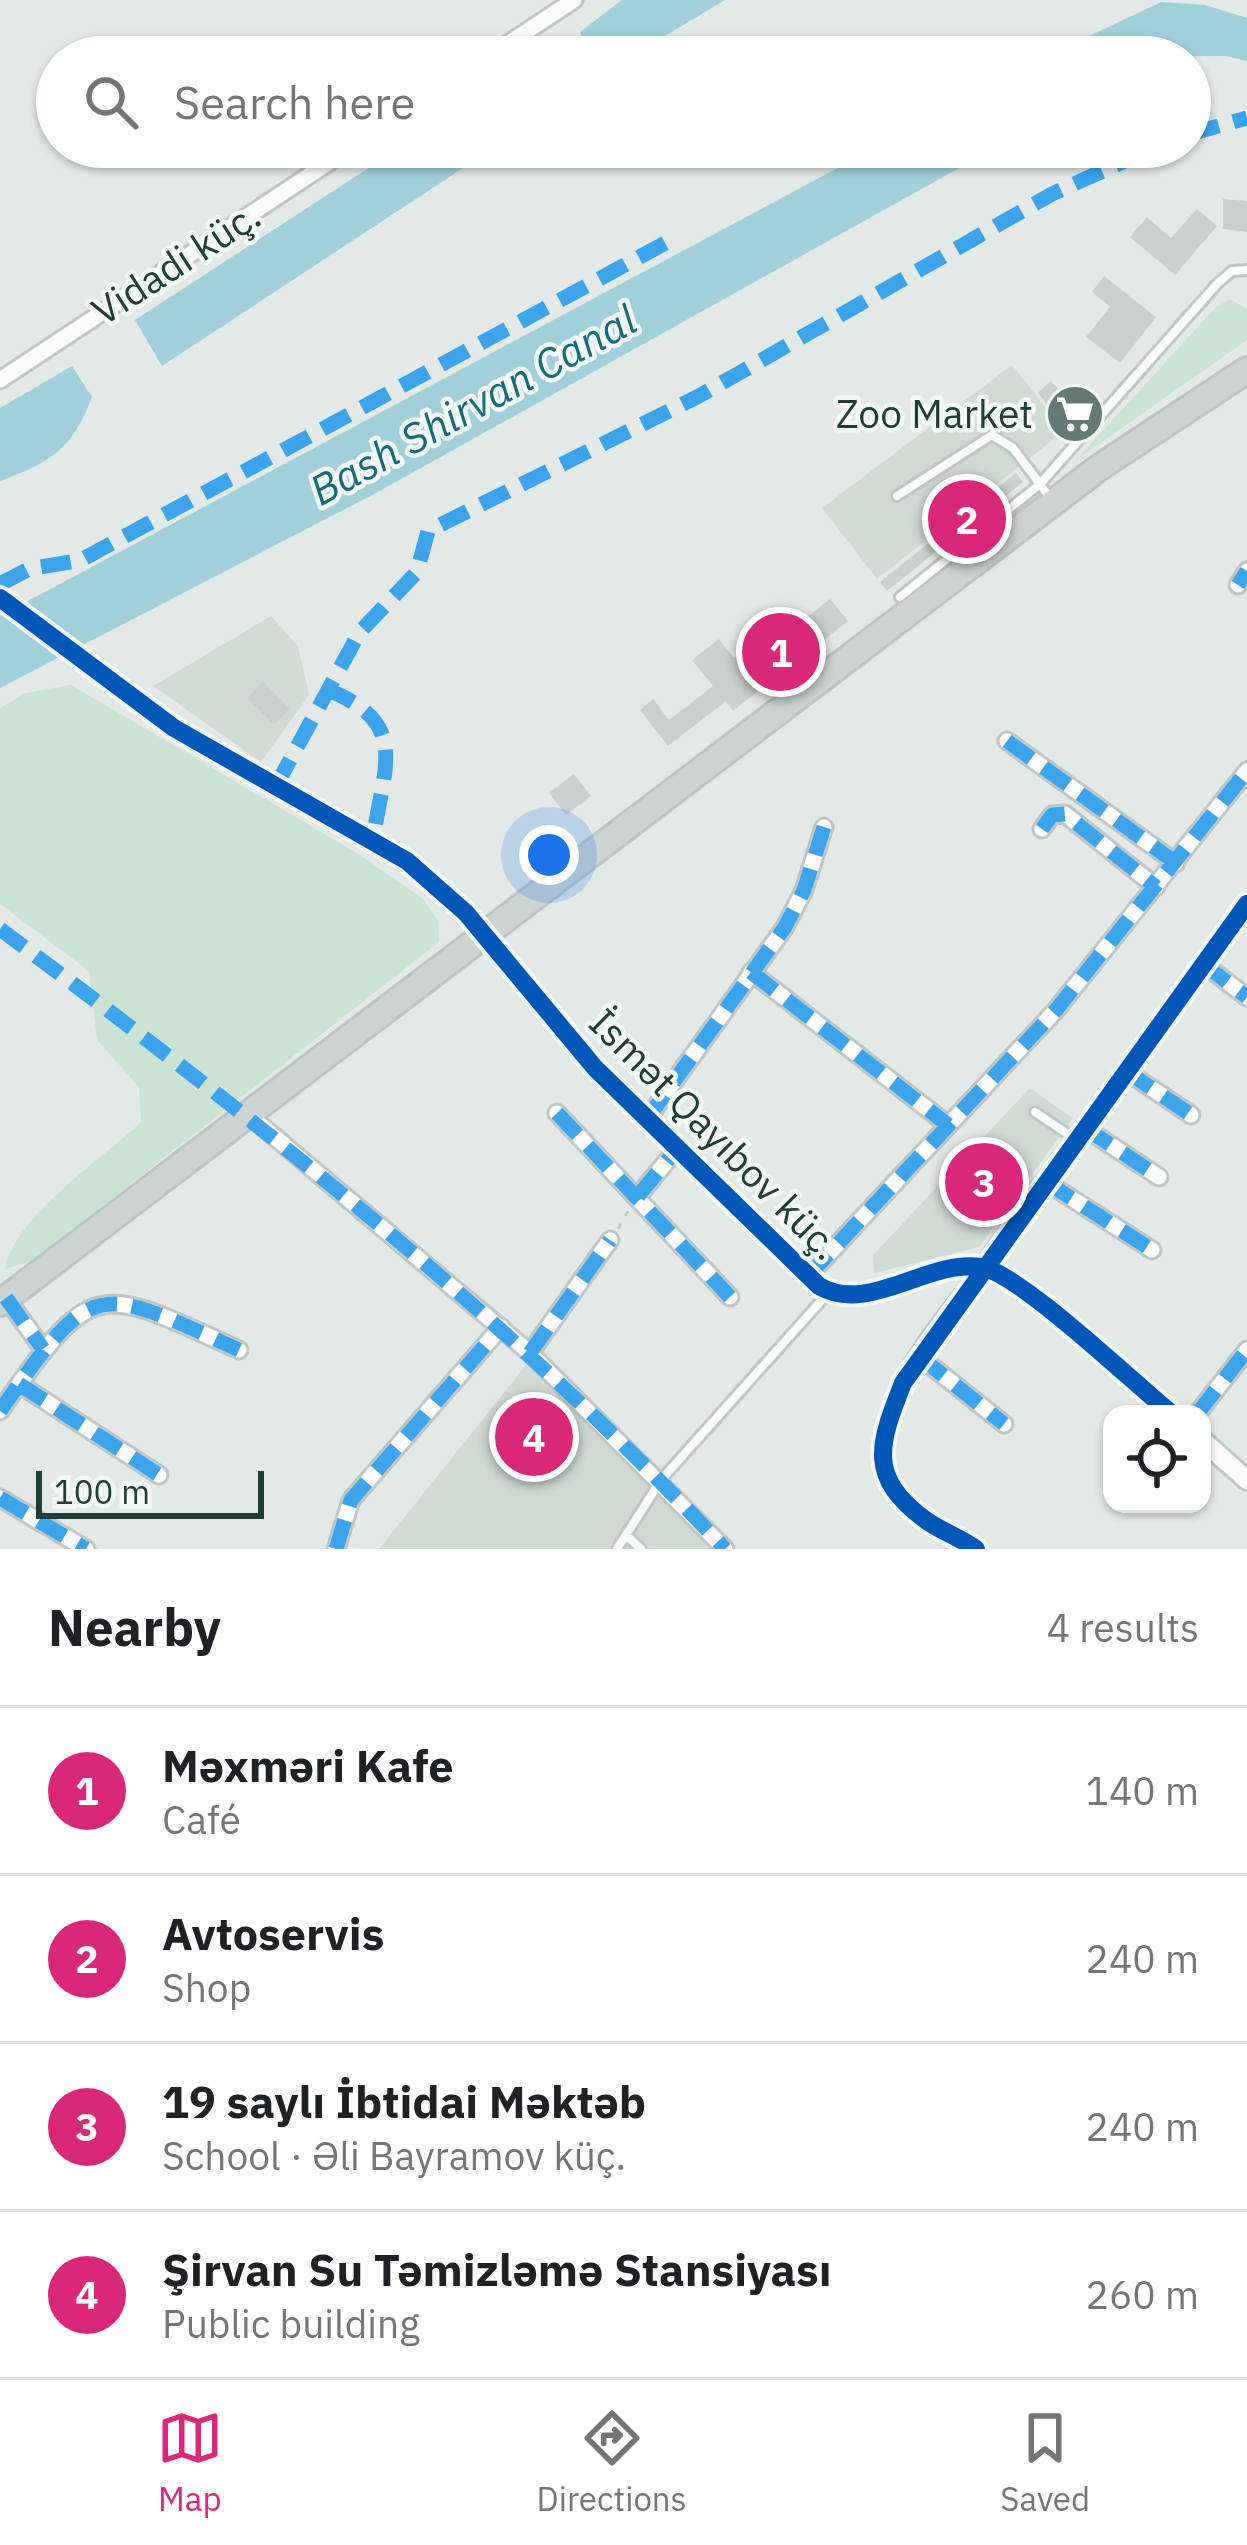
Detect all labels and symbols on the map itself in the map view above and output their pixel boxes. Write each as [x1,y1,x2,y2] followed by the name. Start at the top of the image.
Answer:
[82,189,270,336] street label: Vidadi küç.
[300,292,646,517] water label: Bash Shirvan Canal
[1044,383,1106,445] supermarket icon: Zoo Market
[836,388,1033,439] place label: Zoo Market
[928,474,1006,564] pin: 2
[742,607,820,697] pin: 1
[519,825,579,885] your location
[579,997,852,1270] street label: İsmət Qayıbov küç.
[945,1137,1023,1227] pin: 3
[495,1392,573,1482] pin: 4
[36,1465,264,1518] scale bar

